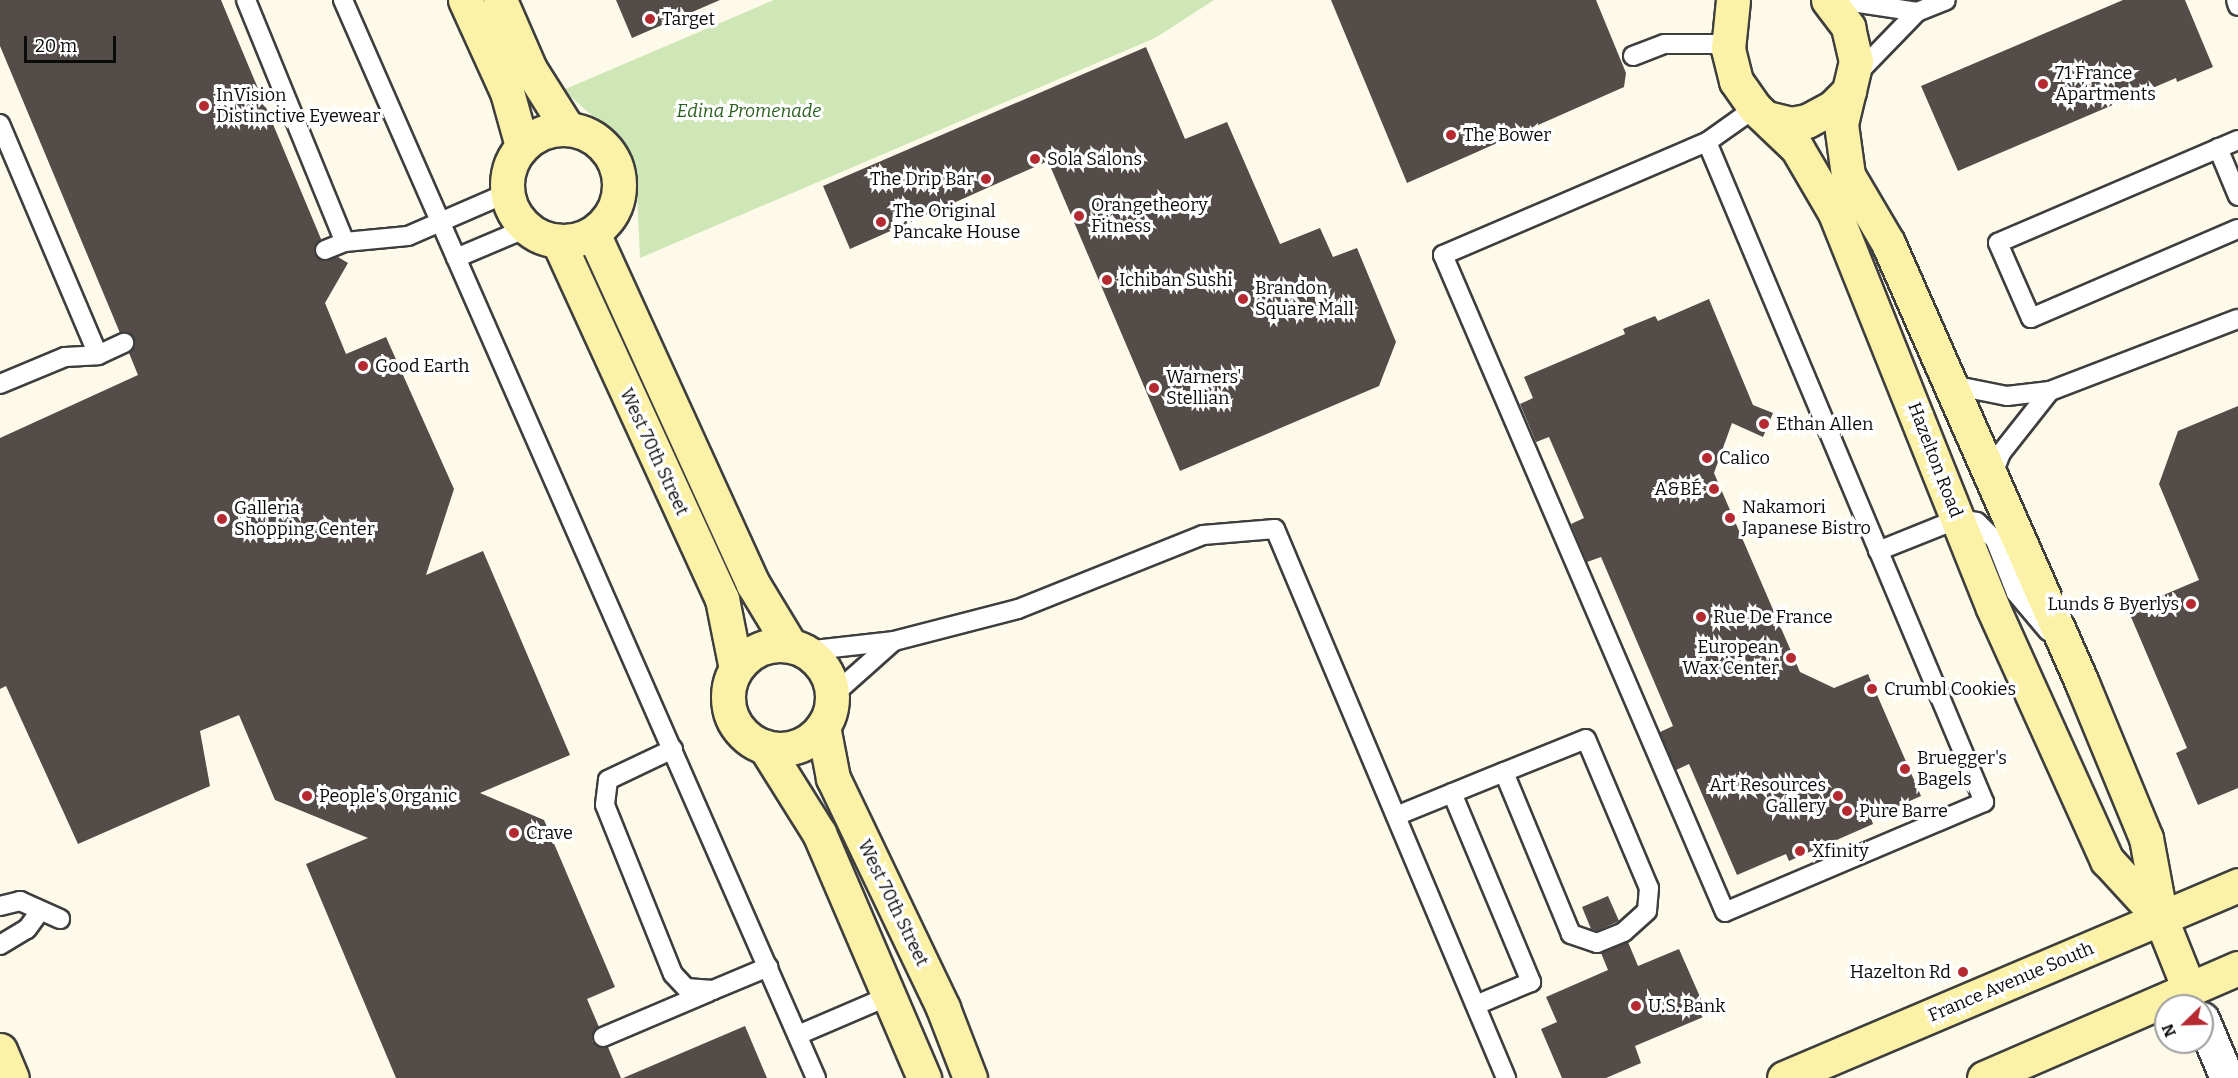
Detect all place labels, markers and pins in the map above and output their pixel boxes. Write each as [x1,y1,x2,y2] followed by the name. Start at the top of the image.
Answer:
[662,8,715,30] place label: Target
[643,12,657,26] marker: Target
[2055,63,2156,106] place label: 71 France Apartments
[2036,77,2050,91] marker: 71 France Apartments
[216,85,380,128] place label: InVision Distinctive Eyewear
[197,99,211,113] marker: InVision Distinctive Eyewear
[1463,124,1551,146] place label: The Bower
[1444,128,1458,142] marker: The Bower
[1047,148,1142,170] place label: Sola Salons
[1028,152,1042,166] marker: Sola Salons
[870,168,974,190] place label: The Drip Bar
[979,172,993,186] marker: The Drip Bar
[1091,195,1208,238] place label: Orangetheory Fitness
[893,201,1020,244] place label: The Original Pancake House
[1072,209,1086,223] marker: Orangetheory Fitness
[874,215,888,229] marker: The Original Pancake House
[1119,269,1233,291] place label: Ichiban Sushi
[1100,273,1114,287] marker: Ichiban Sushi
[1255,278,1354,320] place label: Brandon Square Mall
[1236,292,1250,306] marker: Brandon Square Mall
[375,355,469,377] place label: Good Earth
[356,359,370,373] marker: Good Earth
[1166,367,1241,410] place label: Warners' Stellian
[1147,381,1161,395] marker: Warners' Stellian
[1776,413,1873,435] place label: Ethan Allen
[1757,417,1771,431] marker: Ethan Allen
[1719,447,1770,469] place label: Calico
[1700,451,1714,465] marker: Calico
[1655,478,1702,500] place label: A&BÉ
[1707,482,1721,496] marker: A&BÉ
[1742,497,1871,540] place label: Nakamori Japanese Bistro
[234,498,375,540] place label: Galleria Shopping Center
[1723,511,1737,525] marker: Nakamori Japanese Bistro
[215,512,229,526] marker: Galleria Shopping Center
[2048,593,2179,615] place label: Lunds & Byerlys
[2184,597,2198,611] marker: Lunds & Byerlys
[1713,606,1833,628] place label: Rue De France
[1694,610,1708,624] marker: Rue De France
[1682,637,1779,680] place label: European Wax Center
[1784,651,1798,665] marker: European Wax Center
[1884,678,2016,700] place label: Crumbl Cookies
[1865,682,1879,696] marker: Crumbl Cookies
[1917,748,2007,790] place label: Bruegger's Bagels
[1898,762,1912,776] marker: Bruegger's Bagels
[1709,775,1826,818] place label: Art Resources Gallery
[319,785,457,807] place label: People's Organic
[300,789,314,803] marker: People's Organic
[1831,789,1845,803] marker: Art Resources Gallery
[1859,800,1948,822] place label: Pure Barre
[1840,804,1854,818] marker: Pure Barre
[526,822,573,844] place label: Crave
[507,826,521,840] marker: Crave
[1812,840,1869,862] place label: Xfinity
[1793,844,1807,858] marker: Xfinity
[1850,961,1951,983] place label: Hazelton Rd
[1956,965,1970,979] marker: Hazelton Rd
[1648,995,1725,1017] place label: U.S. Bank
[1629,999,1643,1013] marker: U.S. Bank

